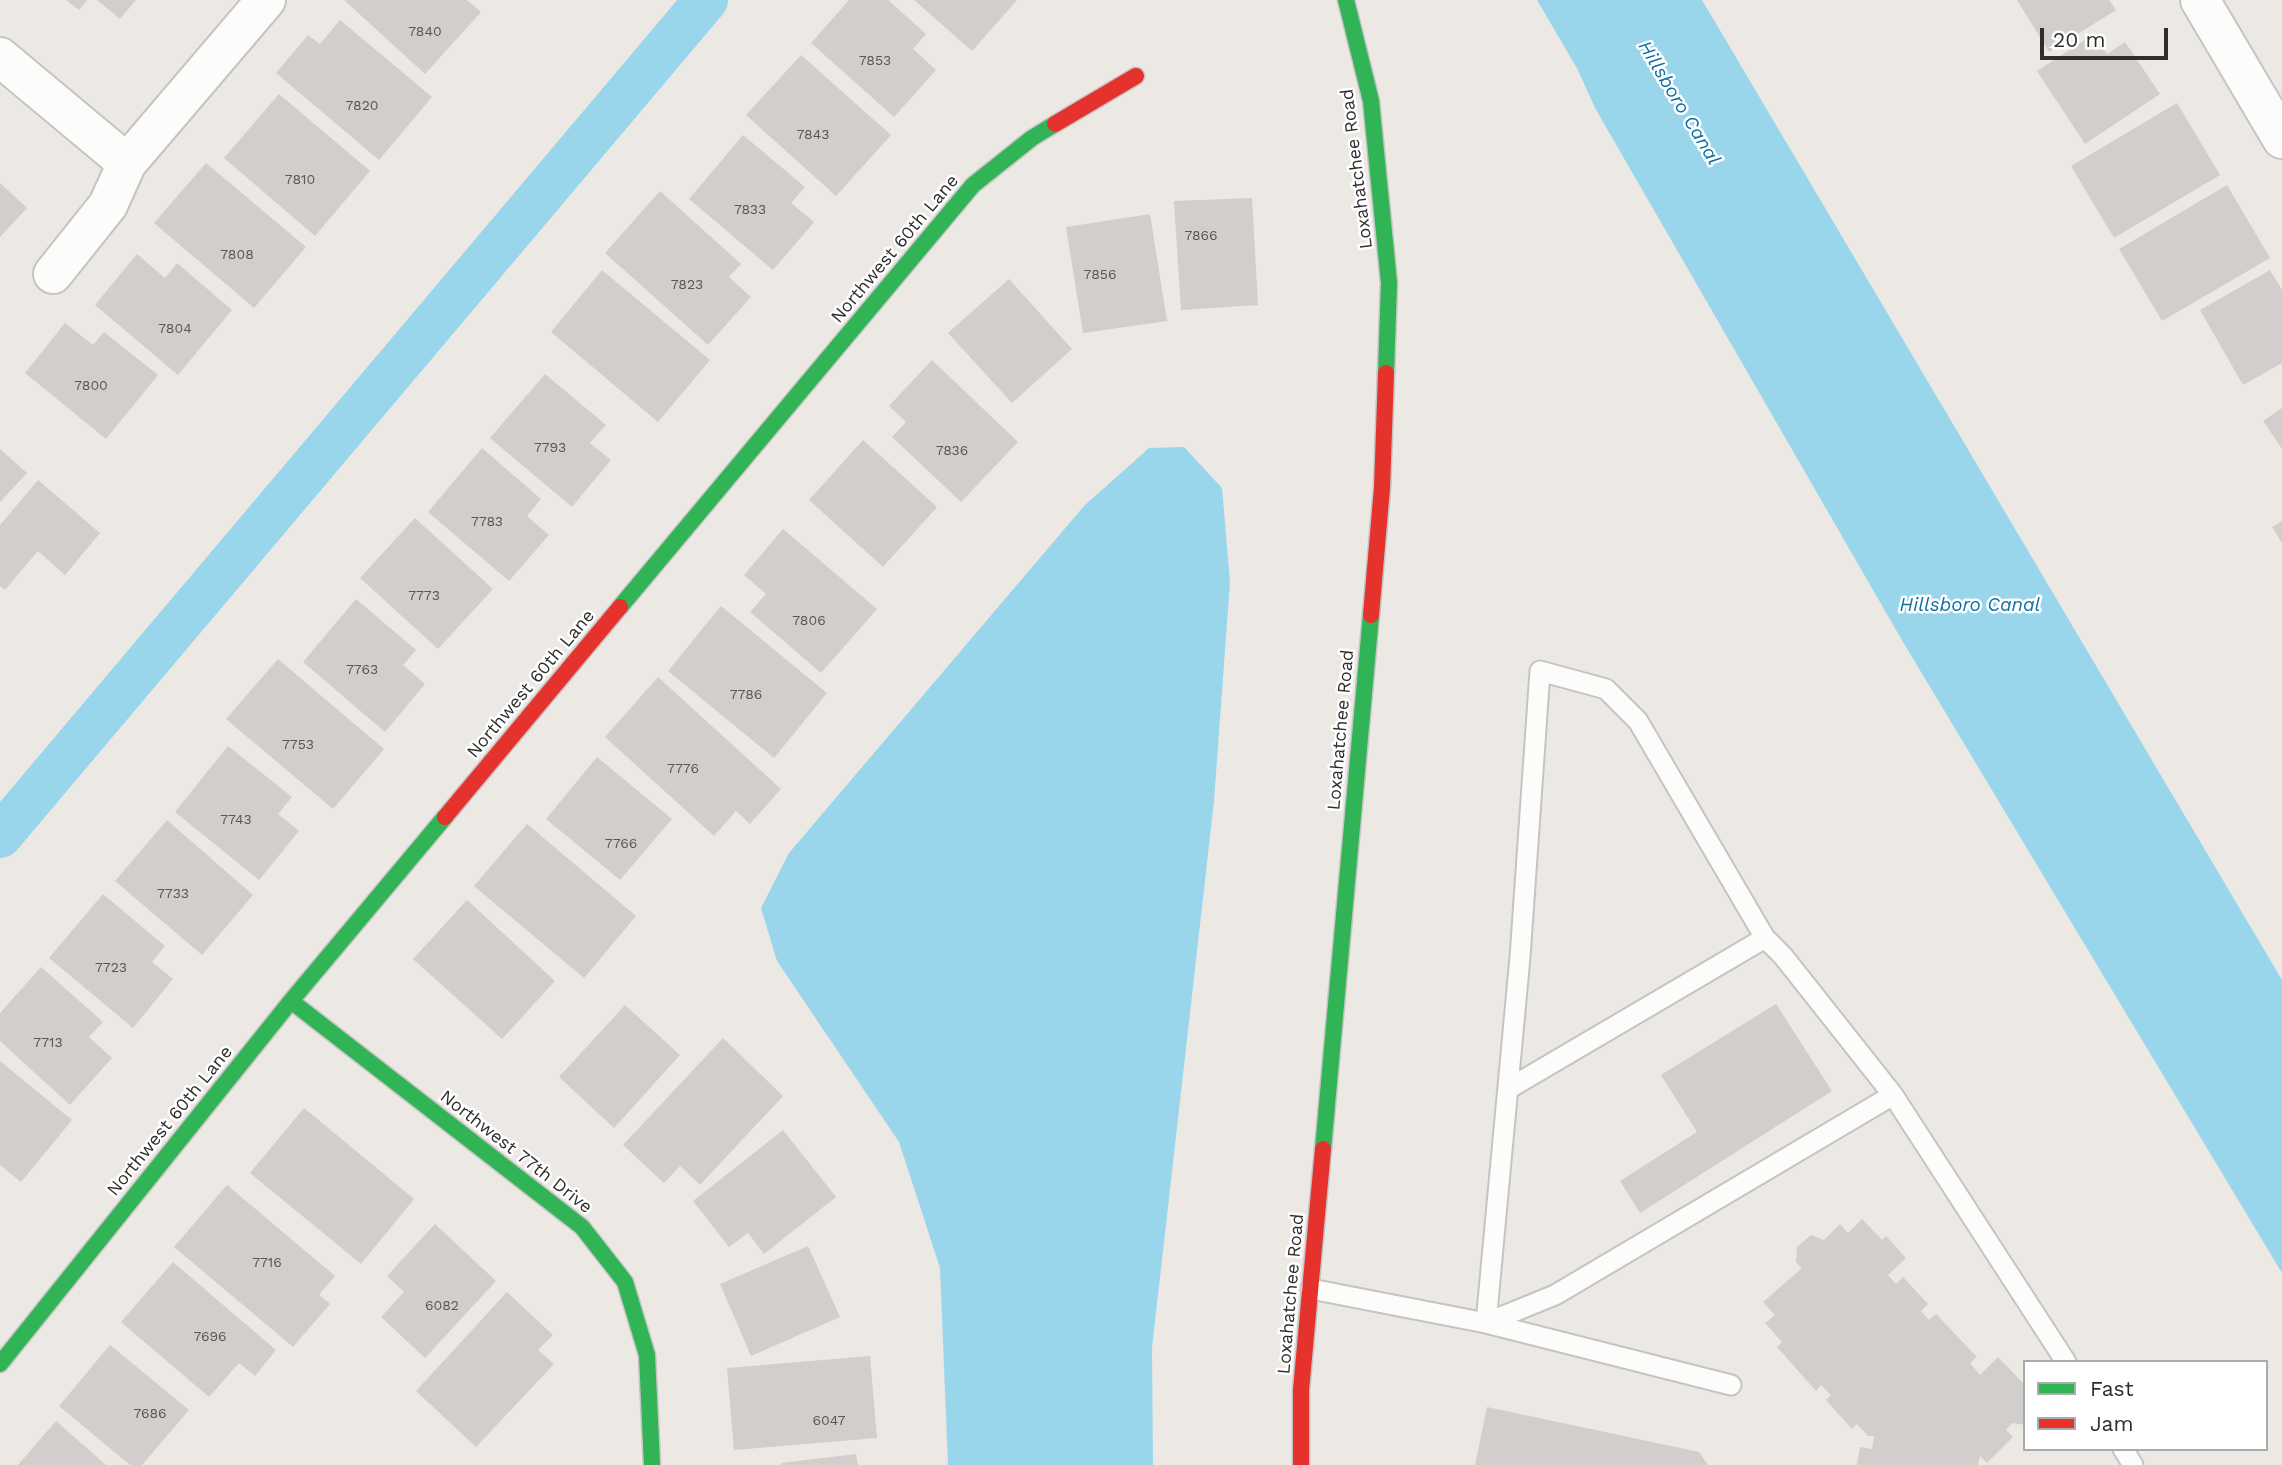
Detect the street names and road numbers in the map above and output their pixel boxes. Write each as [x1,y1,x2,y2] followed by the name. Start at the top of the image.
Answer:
[1336,88,1378,250] street label: Loxahatchee Road
[827,170,963,328] street label: Northwest 60th Lane
[463,605,599,763] street label: Northwest 60th Lane
[1323,649,1359,811] street label: Loxahatchee Road
[103,1042,237,1200] street label: Northwest 60th Lane
[436,1086,596,1218] street label: Northwest 77th Drive
[1273,1213,1309,1375] street label: Loxahatchee Road

